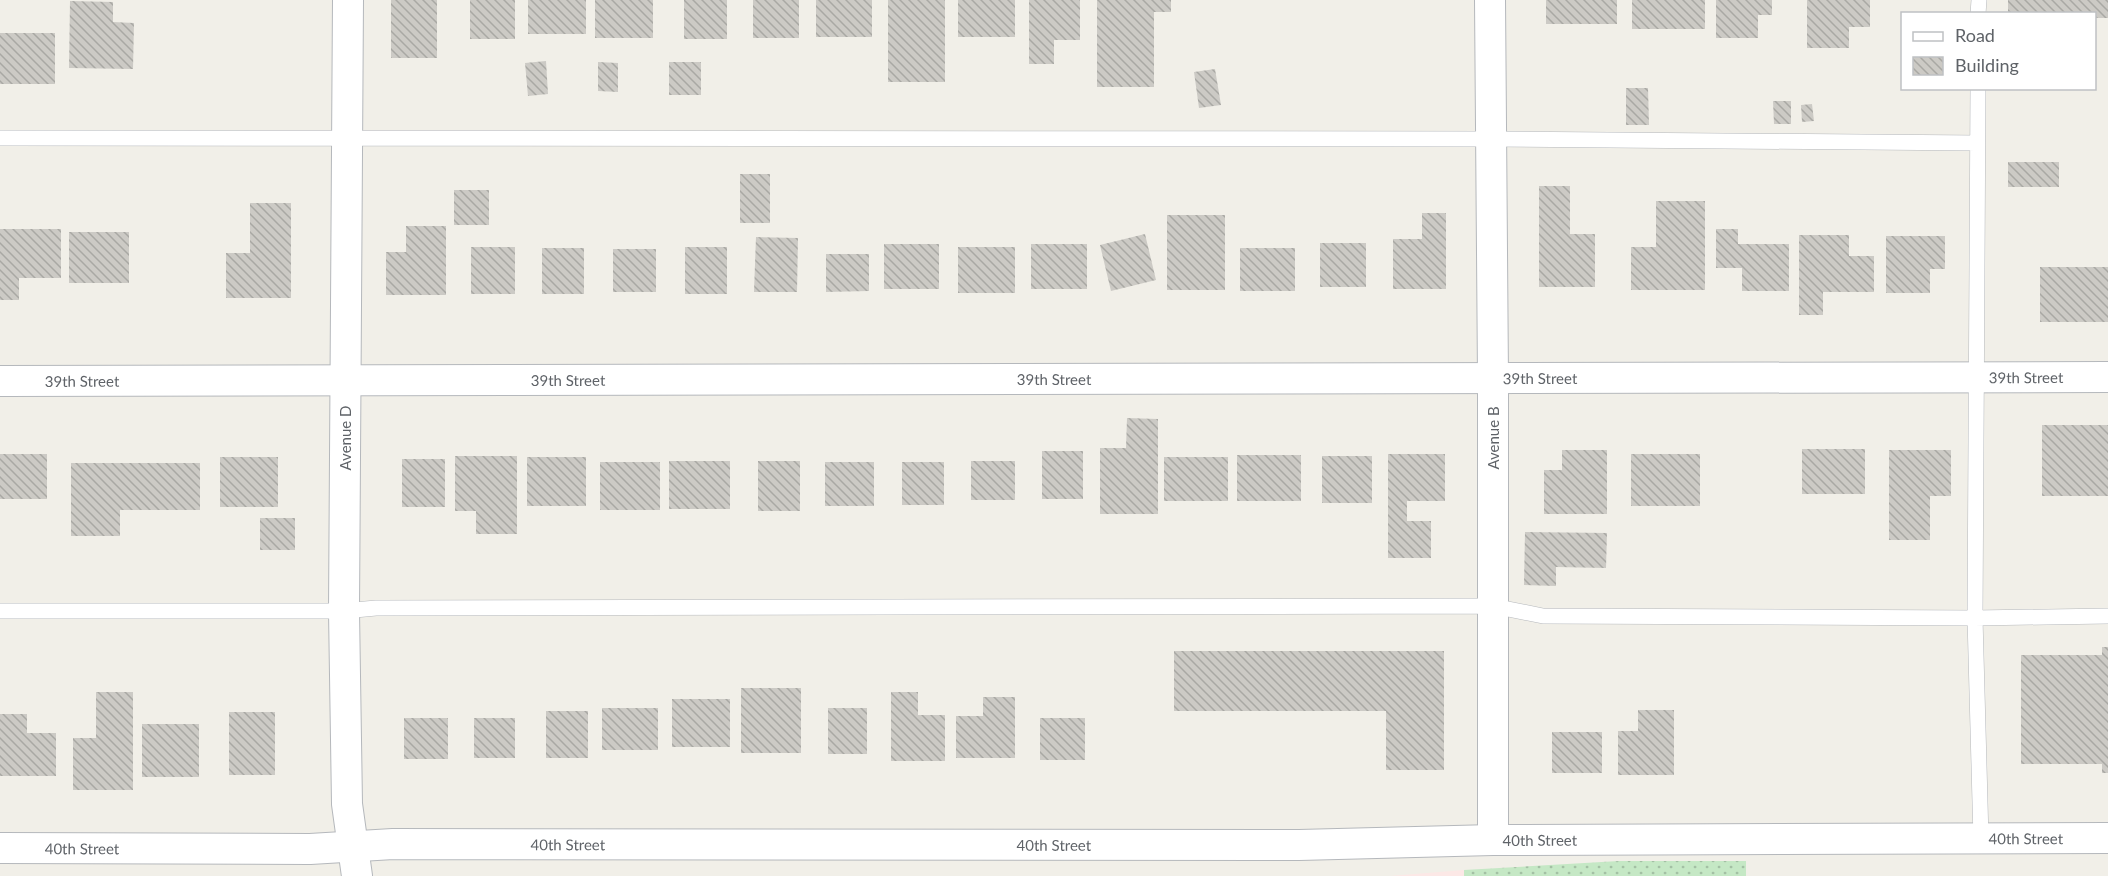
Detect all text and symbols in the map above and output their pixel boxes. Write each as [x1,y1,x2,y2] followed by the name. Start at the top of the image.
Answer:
[1901,12,2096,90] legend
[1955,24,1995,46] text: Road
[1955,54,2019,76] text: Building
[1989,368,2064,386] street label: 39th Street
[1503,369,1578,387] street label: 39th Street
[1017,370,1092,388] street label: 39th Street
[531,371,606,389] street label: 39th Street
[45,372,120,390] street label: 39th Street
[336,406,354,470] street label: Avenue D
[1484,406,1502,470] street label: Avenue B
[1988,829,2064,847] street label: 40th Street
[1502,831,1578,849] street label: 40th Street
[531,835,606,853] street label: 40th Street
[1017,836,1092,854] street label: 40th Street
[45,839,120,857] street label: 40th Street

